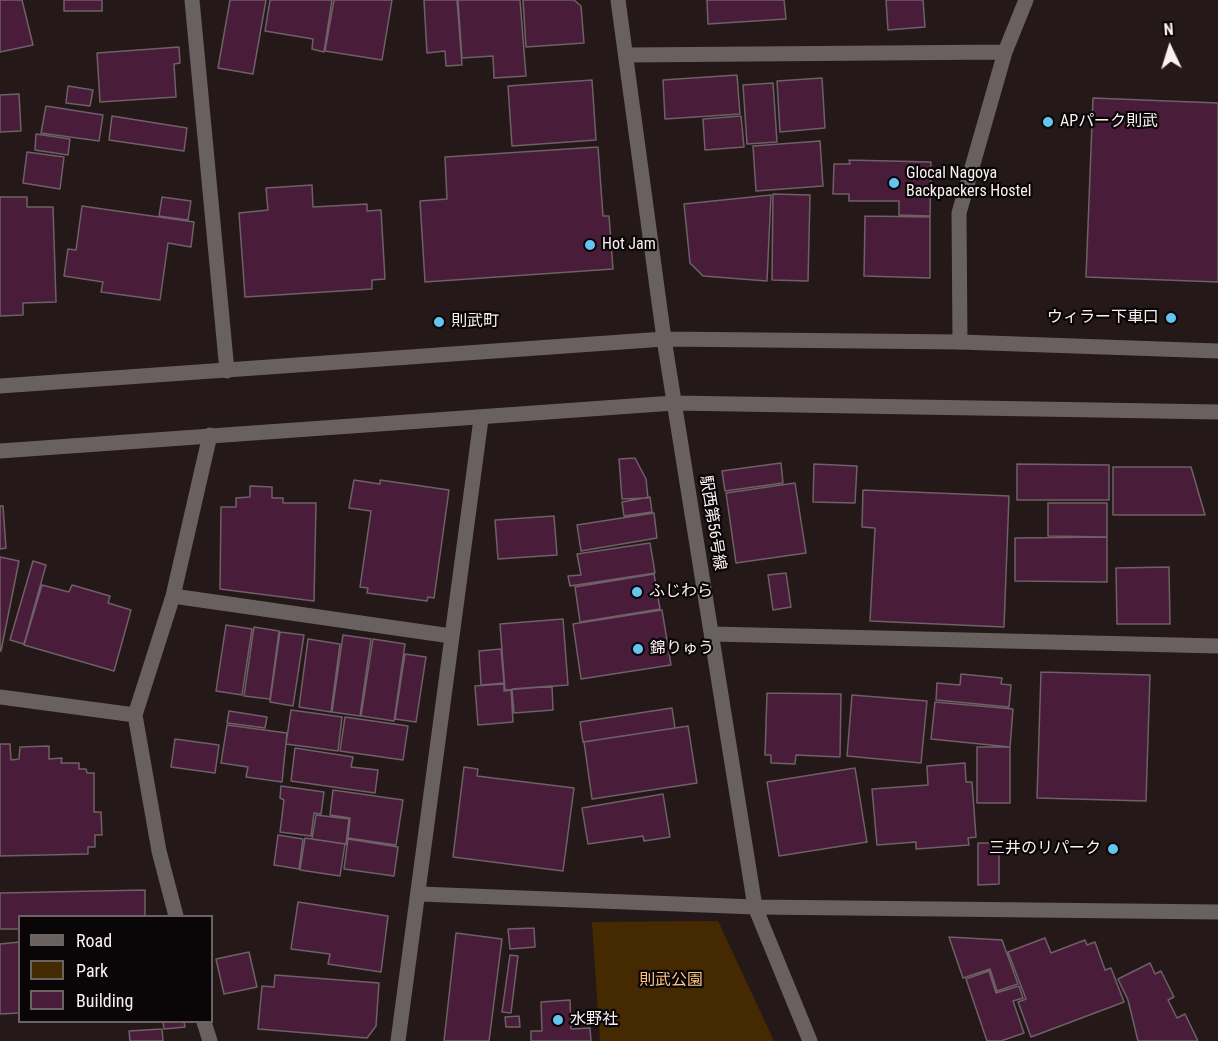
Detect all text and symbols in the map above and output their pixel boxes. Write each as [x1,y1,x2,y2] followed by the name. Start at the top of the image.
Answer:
[1140,18,1200,78] north arrow
[1163,20,1174,39] text: N
[1060,112,1158,132] place label: APパーク則武
[1041,115,1055,129] marker: APパーク則武
[906,164,1032,202] place label: Glocal Nagoya Backpackers Hostel
[887,176,901,190] marker: Glocal Nagoya Backpackers Hostel
[602,235,656,255] place label: Hot Jam
[583,238,597,252] marker: Hot Jam
[1047,308,1159,328] place label: ウィラー下車口
[1164,311,1178,325] marker: ウィラー下車口
[451,312,499,332] place label: 則武町
[432,315,446,329] marker: 則武町
[695,474,729,572] street label: 駅西第56号線
[649,582,713,602] place label: ふじわら
[630,585,644,599] marker: ふじわら
[650,639,714,659] place label: 錦りゅう
[631,642,645,656] marker: 錦りゅう
[989,839,1101,859] place label: 三井のリパーク
[1106,842,1120,856] marker: 三井のリパーク
[18,915,213,1023] legend
[76,930,112,951] text: Road
[76,960,108,981] text: Park
[639,971,703,991] park label: 則武公園
[76,990,133,1011] text: Building
[570,1010,618,1030] place label: 水野社
[551,1013,565,1027] marker: 水野社

